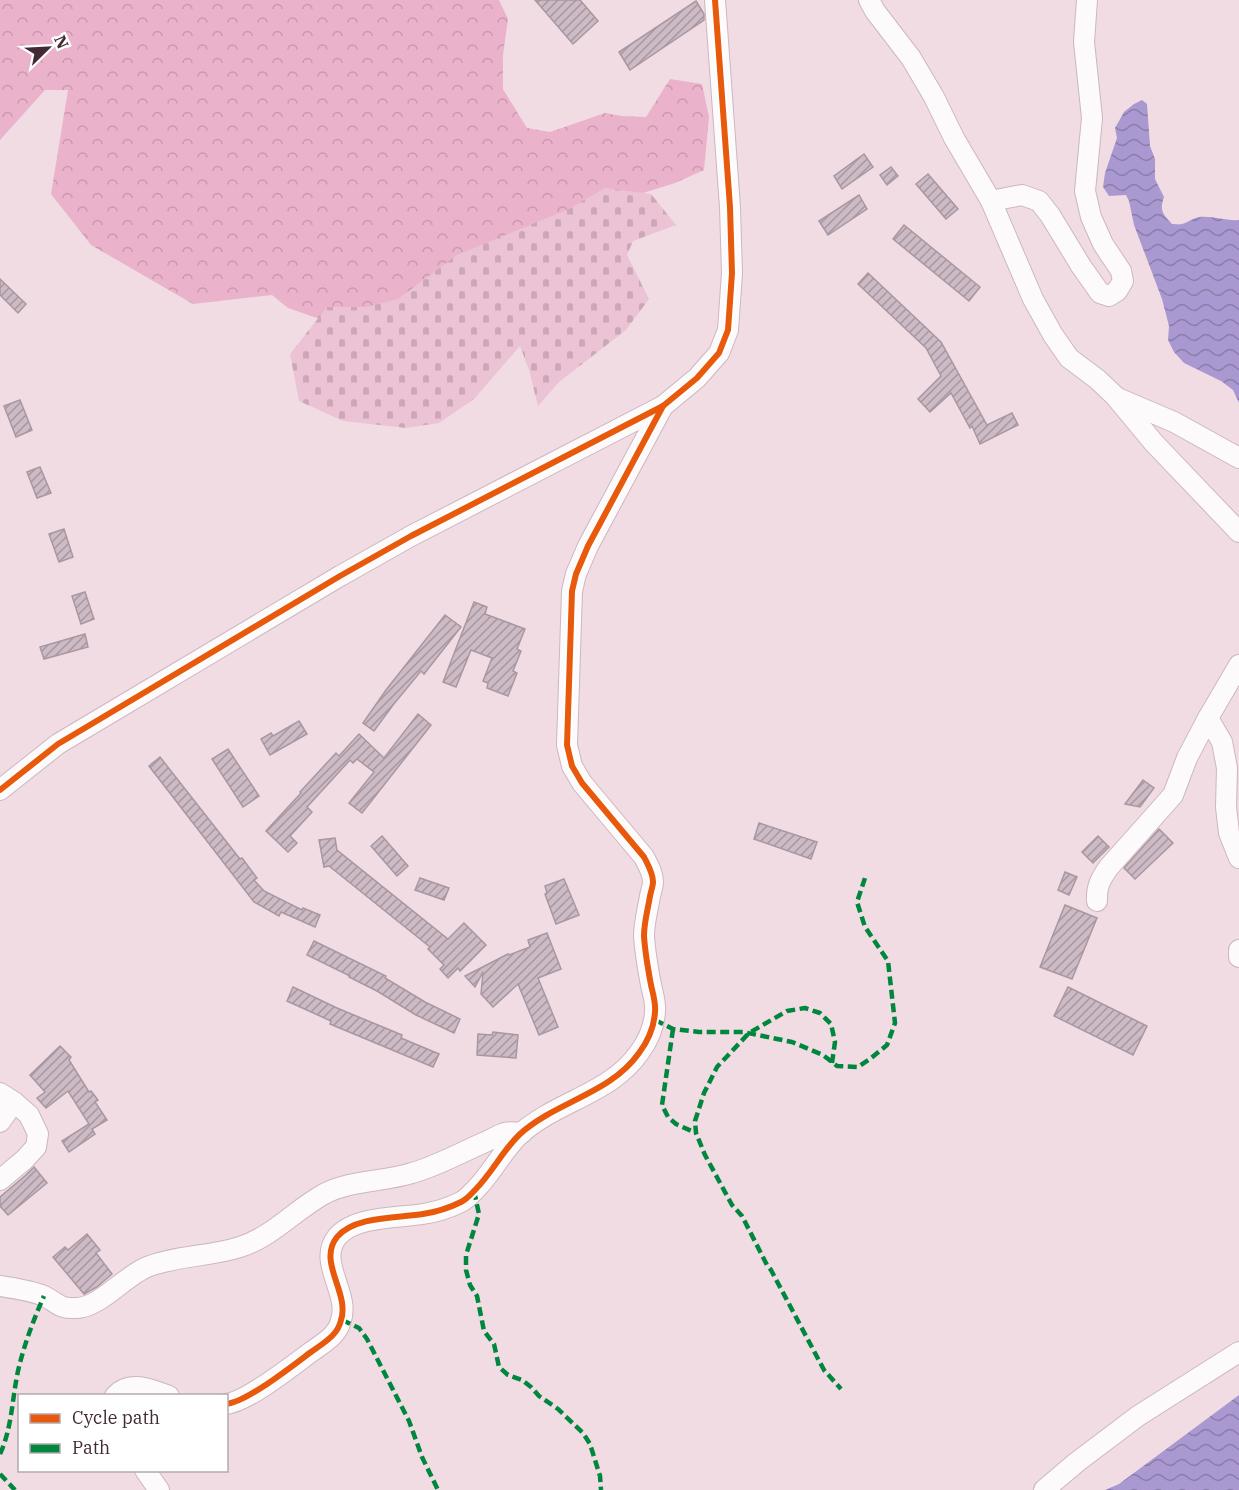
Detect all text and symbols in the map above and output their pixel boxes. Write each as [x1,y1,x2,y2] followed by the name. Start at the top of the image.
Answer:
[18,18,78,78] north arrow
[50,32,73,52] text: N
[18,1394,228,1472] legend
[72,1406,160,1429] text: Cycle path
[72,1436,110,1459] text: Path

